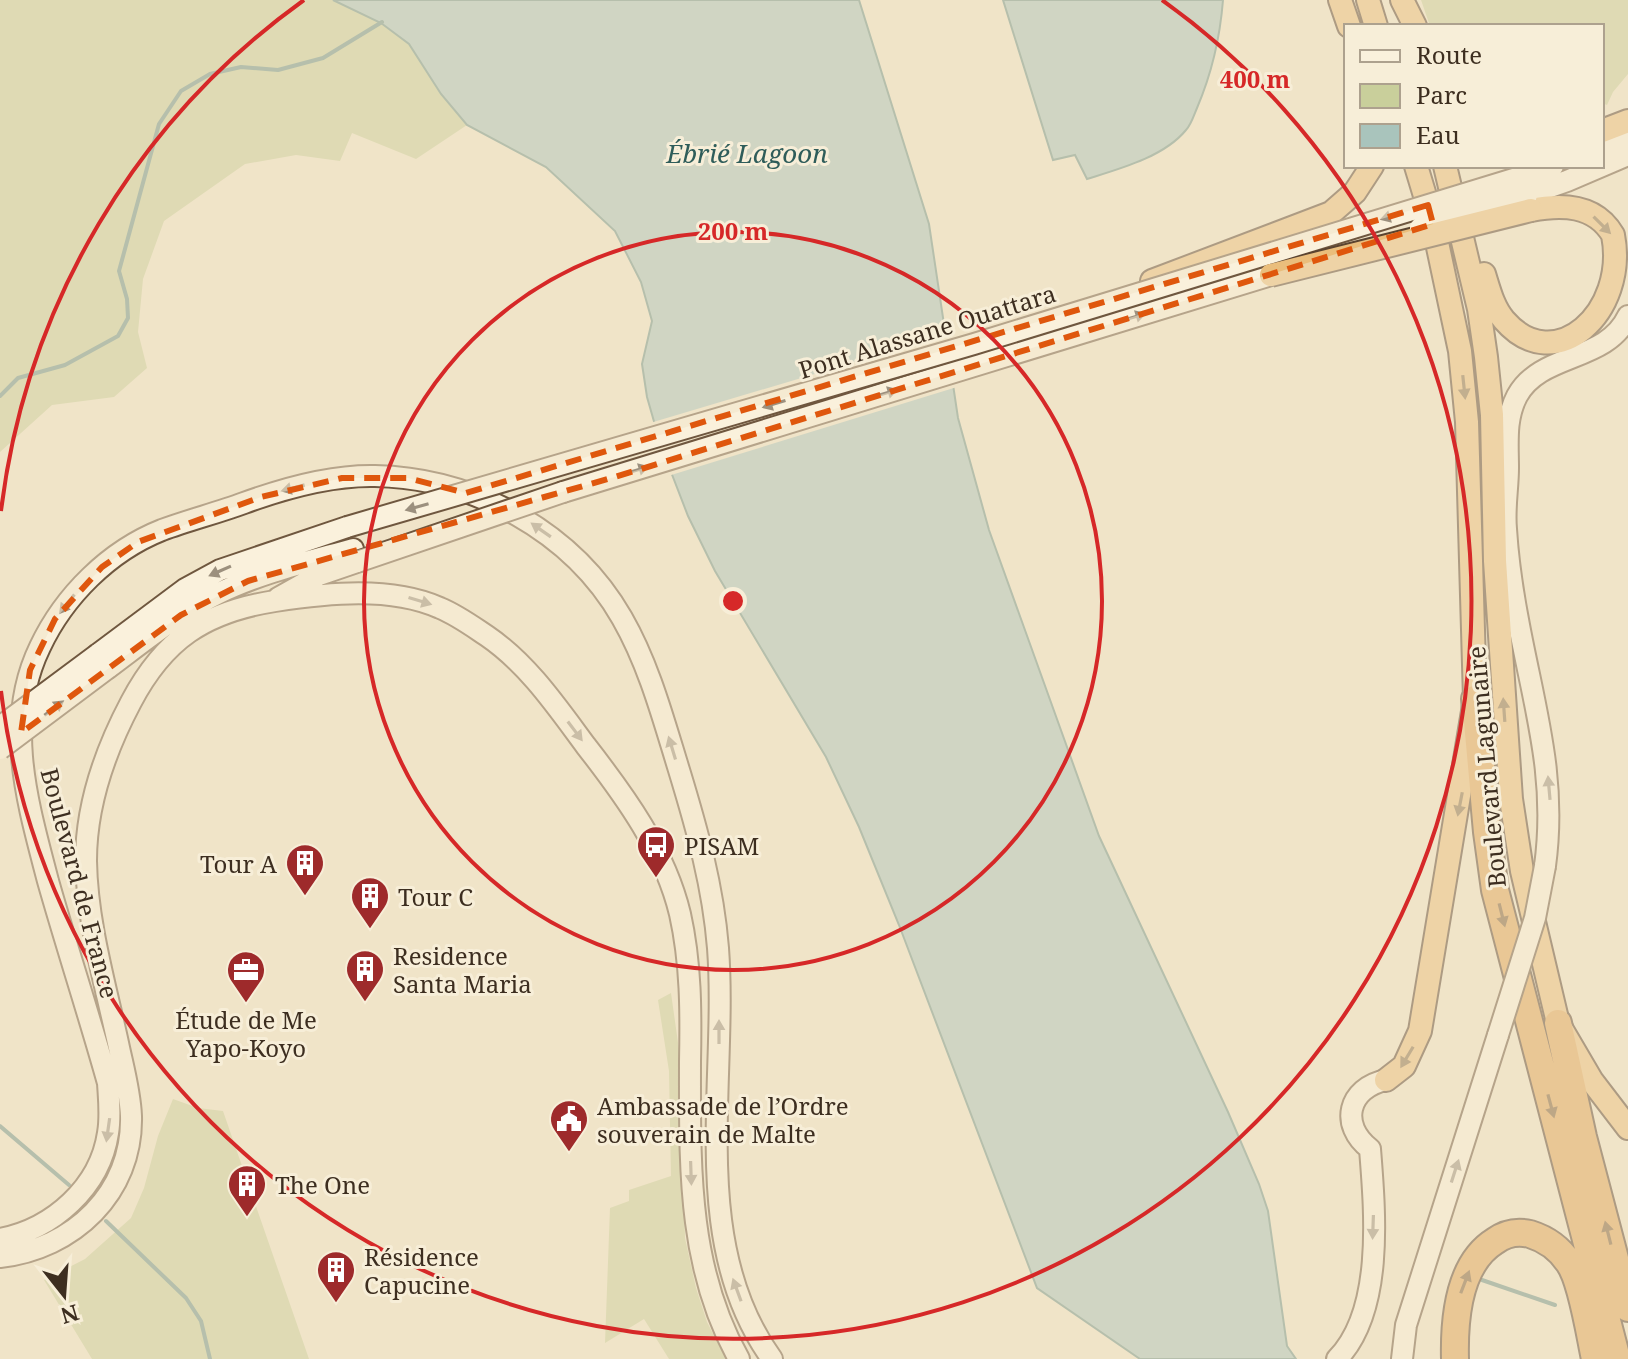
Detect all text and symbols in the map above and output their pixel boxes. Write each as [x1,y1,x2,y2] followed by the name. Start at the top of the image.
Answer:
[1344,24,1604,168] legend
[1416,38,1482,71] text: Route
[1220,62,1291,95] text: 400 m
[1416,78,1467,111] text: Parc
[1416,118,1460,151] text: Eau
[665,135,828,171] water label: Ébrié Lagoon
[1380,210,1404,223] one-way arrow
[698,214,769,247] text: 200 m
[1593,215,1611,234] one-way arrow
[794,276,1060,386] street label: Pont Alassane Ouattara
[1123,310,1147,323] one-way arrow
[1457,375,1470,400] one-way arrow
[874,386,898,399] one-way arrow
[761,398,785,411] one-way arrow
[626,463,650,476] one-way arrow
[281,483,306,495] one-way arrow
[404,502,429,514] one-way arrow
[530,522,552,538] one-way arrow
[209,564,232,577] one-way arrow
[719,587,747,615] centre of rings
[59,594,75,614] one-way arrow
[409,595,433,608] one-way arrow
[1459,645,1513,889] street label: Boulevard Lagunaire
[1497,697,1510,722] one-way arrow
[44,701,64,717] one-way arrow
[567,721,583,741] one-way arrow
[665,735,678,759] one-way arrow
[33,764,127,1002] street label: Boulevard de France
[1542,775,1555,800] one-way arrow
[1453,791,1465,816] one-way arrow
[635,824,677,879] bus stop icon: PISAM
[684,829,759,862] place label: PISAM
[284,842,326,897] building icon: Tour A
[200,847,277,880] place label: Tour A
[349,875,391,930] building icon: Tour C
[398,880,473,913] place label: Tour C
[1496,903,1508,928] one-way arrow
[393,939,532,1000] place label: Residence Santa Maria
[344,948,386,1003] building icon: Residence Santa Maria
[225,949,267,1004] office icon: Étude de Me Yapo-Koyo
[175,1003,317,1064] place label: Étude de Me Yapo-Koyo
[713,1019,725,1044] one-way arrow
[1401,1046,1415,1068] one-way arrow
[597,1089,849,1150] place label: Ambassade de l’Ordre souverain de Malte
[1546,1094,1558,1119] one-way arrow
[548,1098,590,1153] public building icon: Ambassade de l’Ordre souverain de Malte
[101,1118,114,1143] one-way arrow
[1449,1159,1462,1183] one-way arrow
[685,1161,698,1186] one-way arrow
[226,1163,268,1218] building icon: The One
[275,1168,370,1201] place label: The One
[1367,1215,1380,1240] one-way arrow
[1601,1221,1613,1246] one-way arrow
[364,1240,479,1301] place label: Résidence Capucine
[315,1249,357,1304] building icon: Résidence Capucine
[24,1255,104,1335] north arrow
[1459,1270,1472,1294] one-way arrow
[730,1278,743,1302] one-way arrow
[57,1298,83,1332] text: N

